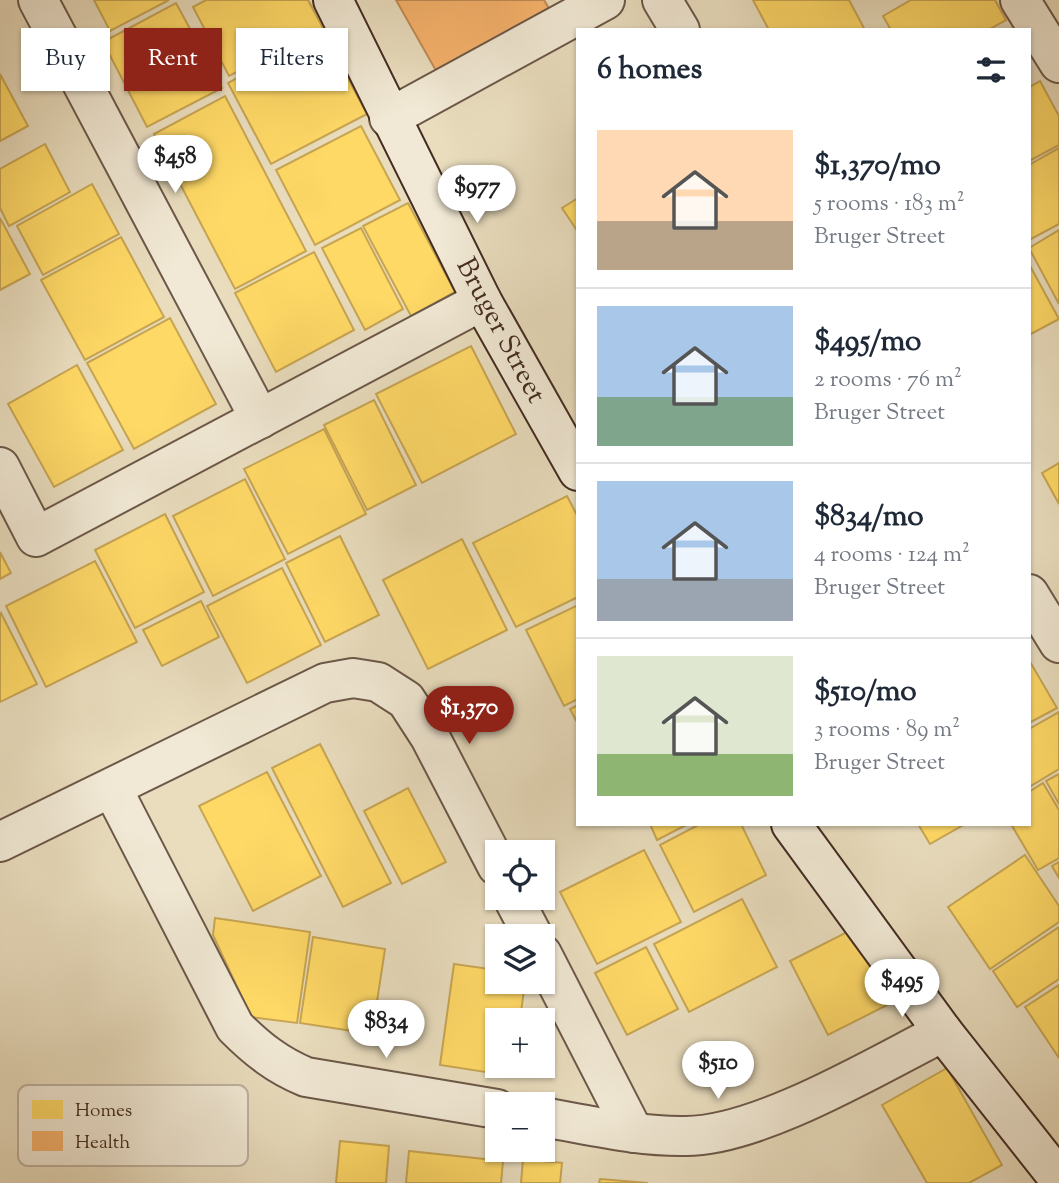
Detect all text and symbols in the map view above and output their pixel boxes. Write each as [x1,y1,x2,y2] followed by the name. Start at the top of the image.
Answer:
[21,28,110,91] chip: Buy
[124,28,222,91] chip: Rent
[236,28,348,91] chip: Filters
[597,49,702,92] text: 6 homes
[972,51,1010,89] icon: filters
[134,136,216,195] pin: $458
[153,141,197,174] text: $458
[814,145,941,188] text: $1,370/mo
[653,158,737,242] icon: home
[436,166,518,225] pin: $977
[454,171,500,204] text: $977
[814,188,965,221] text: 5 rooms · 183 m²
[814,221,945,254] text: Bruger Street
[445,251,555,411] street label: Bruger Street
[814,321,921,364] text: $495/mo
[653,334,737,418] icon: home
[814,364,962,397] text: 2 rooms · 76 m²
[814,397,945,430] text: Bruger Street
[814,496,924,539] text: $834/mo
[653,509,737,593] icon: home
[814,539,970,572] text: 4 rooms · 124 m²
[814,572,945,605] text: Bruger Street
[814,671,917,714] text: $510/mo
[653,684,737,768] icon: home
[412,686,526,746] pin: $1,370
[440,692,498,725] text: $1,370
[814,714,960,747] text: 3 rooms · 89 m²
[814,747,945,780] text: Bruger Street
[485,840,555,1162] map controls
[485,840,555,910] button: locate
[485,924,555,994] button: layers
[861,960,943,1019] pin: $495
[881,965,923,998] text: $495
[345,1000,427,1060] pin: $834
[364,1006,408,1039] text: $834
[485,1008,555,1078] button: +
[677,1042,759,1101] pin: $510
[698,1047,738,1080] text: $510
[18,1085,248,1166] legend
[485,1092,555,1162] button: −
[75,1098,132,1125] text: Homes
[75,1130,130,1157] text: Health

